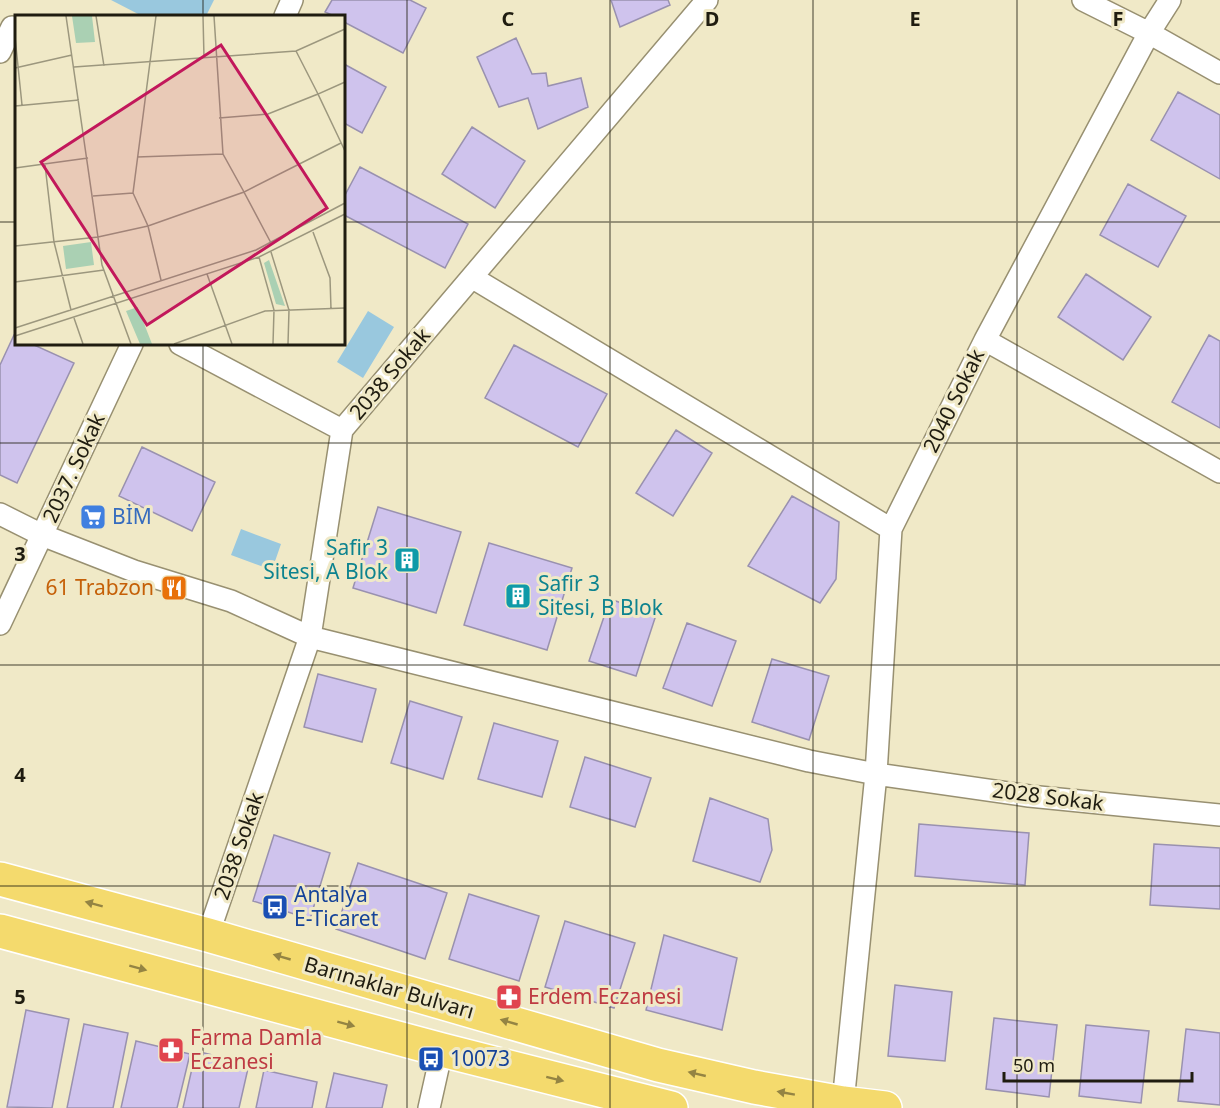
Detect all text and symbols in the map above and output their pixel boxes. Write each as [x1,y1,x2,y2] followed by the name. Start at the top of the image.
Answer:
[502,5,515,32] text: C
[705,5,719,32] text: D
[909,5,921,32] text: E
[1113,5,1123,32] text: F
[15,15,345,345] inset map
[343,321,436,425] street label: 2038 Sokak
[916,343,991,457] street label: 2040 Sokak
[36,408,111,527] street label: 2037. Sokak
[78,502,108,532] supermarket icon: BİM
[112,502,152,530] place label: BİM
[263,533,389,585] place label: Safir 3 Sitesi, A Blok
[14,540,26,567] text: 3
[392,545,422,575] building icon: Safir 3 Sitesi, A Blok
[538,569,664,621] place label: Safir 3 Sitesi, B Blok
[46,573,154,601] place label: 61 Trabzon
[159,573,189,603] restaurant icon: 61 Trabzon
[503,581,533,611] building icon: Safir 3 Sitesi, B Blok
[14,761,26,788] text: 4
[991,775,1106,817] street label: 2028 Sokak
[207,787,270,903] street label: 2038 Sokak
[294,880,379,932] place label: Antalya E-Ticaret
[260,892,290,922] bus stop icon: Antalya E-Ticaret
[85,899,103,908] one-way arrow
[301,949,477,1025] street label: Barınaklar Bulvarı
[272,952,290,961] one-way arrow
[128,964,147,974] one-way arrow
[494,982,524,1012] pharmacy icon: Erdem Eczanesi
[528,982,682,1010] place label: Erdem Eczanesi
[14,983,26,1010] text: 5
[500,1017,518,1026] one-way arrow
[337,1020,355,1030] one-way arrow
[190,1023,322,1075] place label: Farma Damla Eczanesi
[156,1035,186,1065] pharmacy icon: Farma Damla Eczanesi
[416,1044,446,1074] bus stop icon: 10073
[450,1044,510,1072] place label: 10073
[1004,1045,1192,1083] scale bar
[1013,1053,1055,1077] text: 50 m
[688,1069,706,1079] one-way arrow
[546,1074,564,1084] one-way arrow
[776,1088,795,1097] one-way arrow

